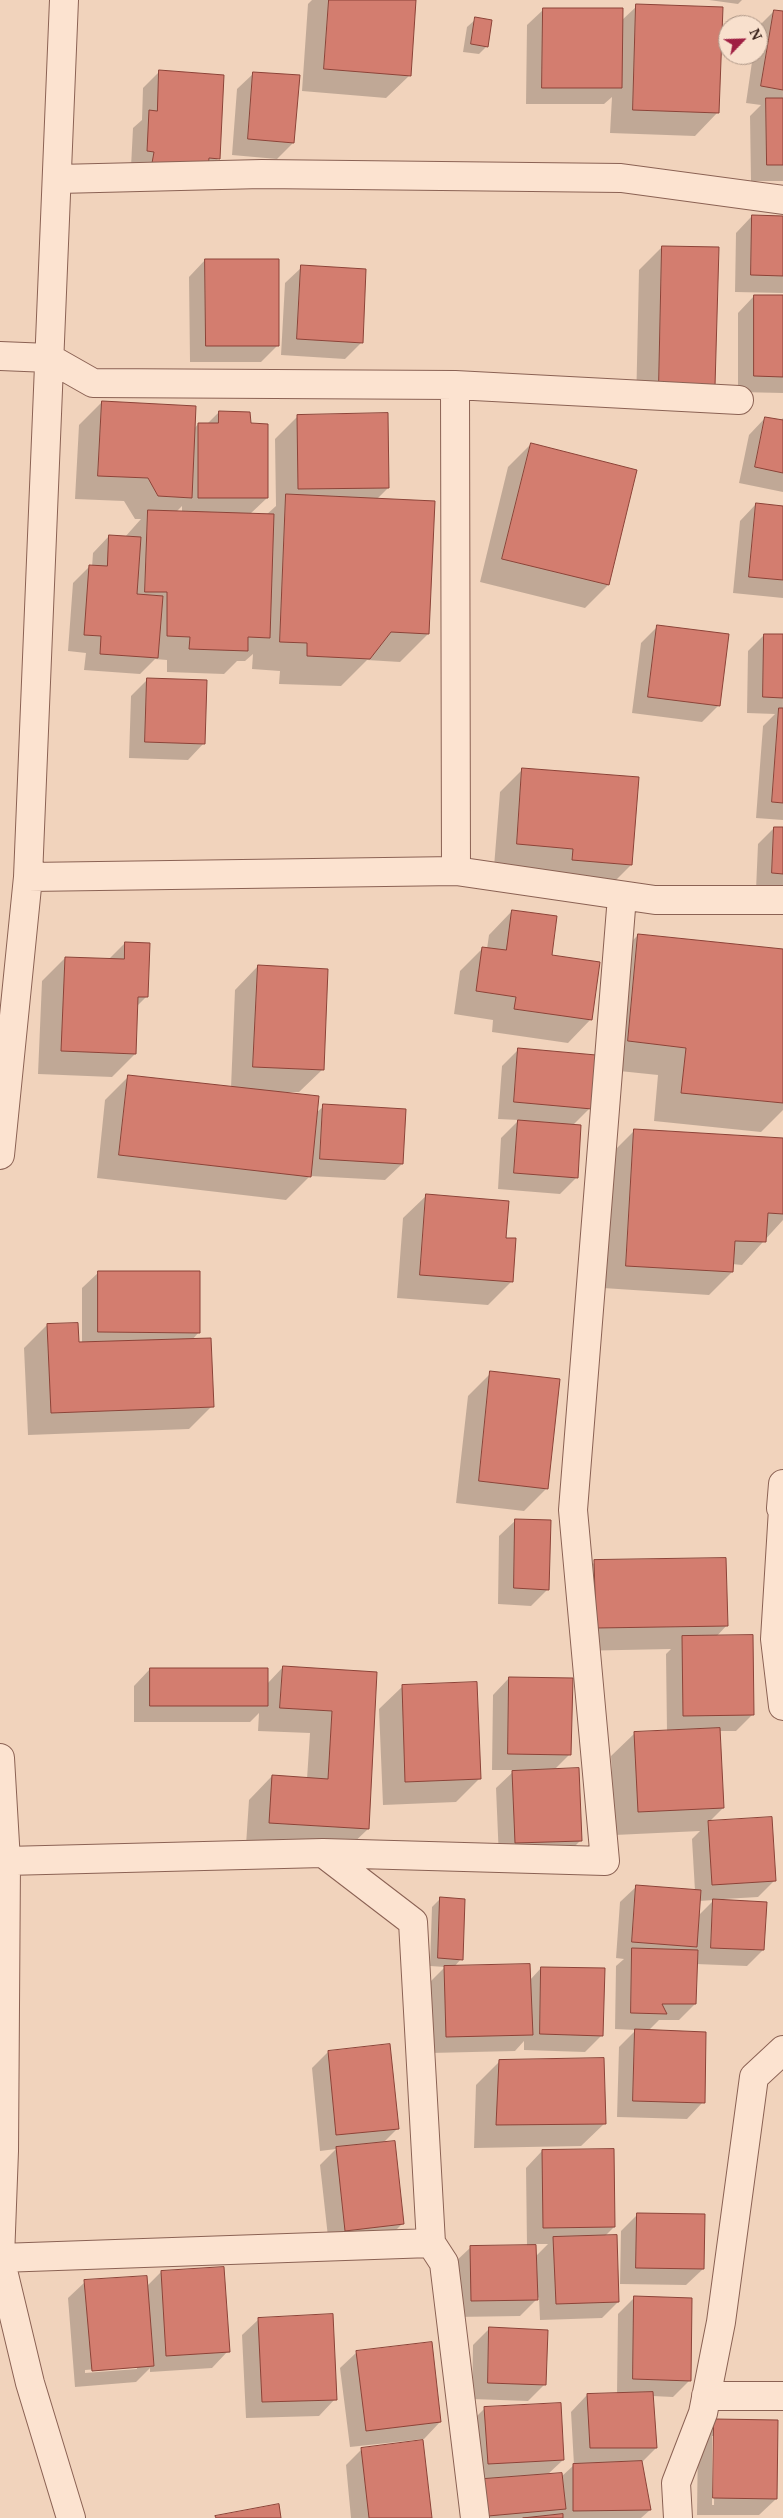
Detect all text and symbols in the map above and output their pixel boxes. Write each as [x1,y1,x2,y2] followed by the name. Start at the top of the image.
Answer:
[718,15,768,65] north arrow
[745,25,767,43] text: N

